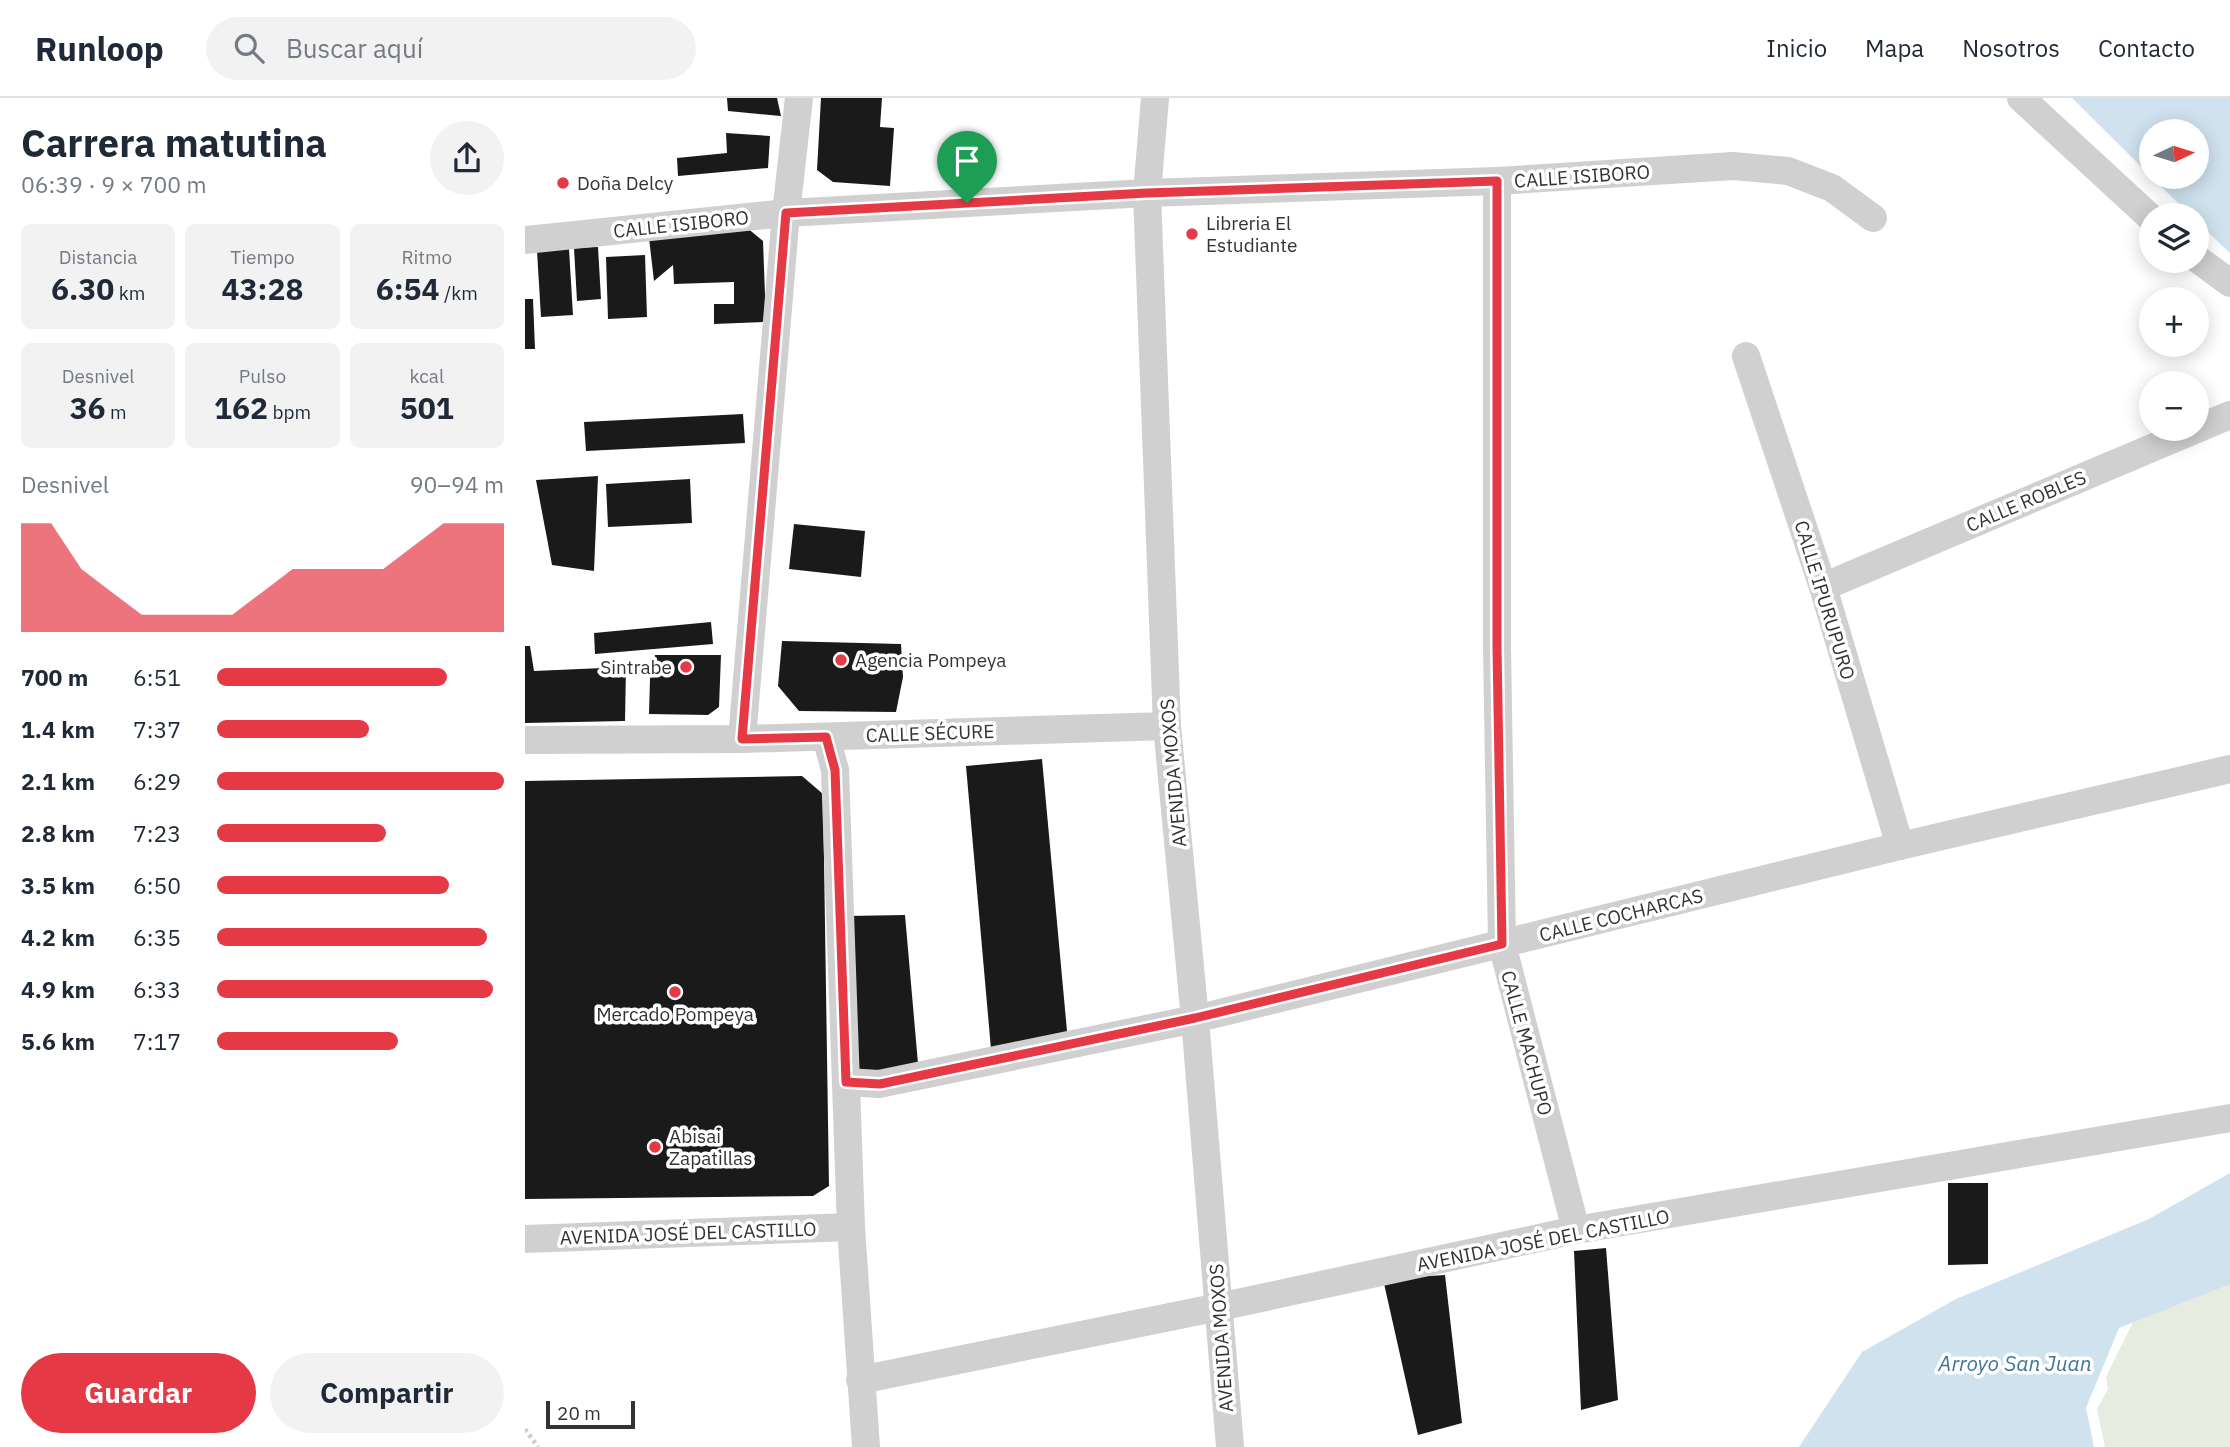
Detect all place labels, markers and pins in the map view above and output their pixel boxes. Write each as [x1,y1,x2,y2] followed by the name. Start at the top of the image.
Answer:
[937,131,997,203] pin
[577,171,674,195] place label: Doña Delcy
[555,175,571,191] marker: Doña Delcy
[1206,211,1297,257] place label: Libreria El Estudiante
[1184,226,1200,242] marker: Libreria El Estudiante
[855,648,1006,672] place label: Agencia Pompeya
[833,652,849,668] marker: Agencia Pompeya
[600,655,672,679] place label: Sintrabe
[678,659,694,675] marker: Sintrabe
[667,984,683,1000] marker: Mercado Pompeya
[596,1002,754,1026] place label: Mercado Pompeya
[669,1124,752,1170] place label: Abisai Zapatillas
[647,1139,663,1155] marker: Abisai Zapatillas

